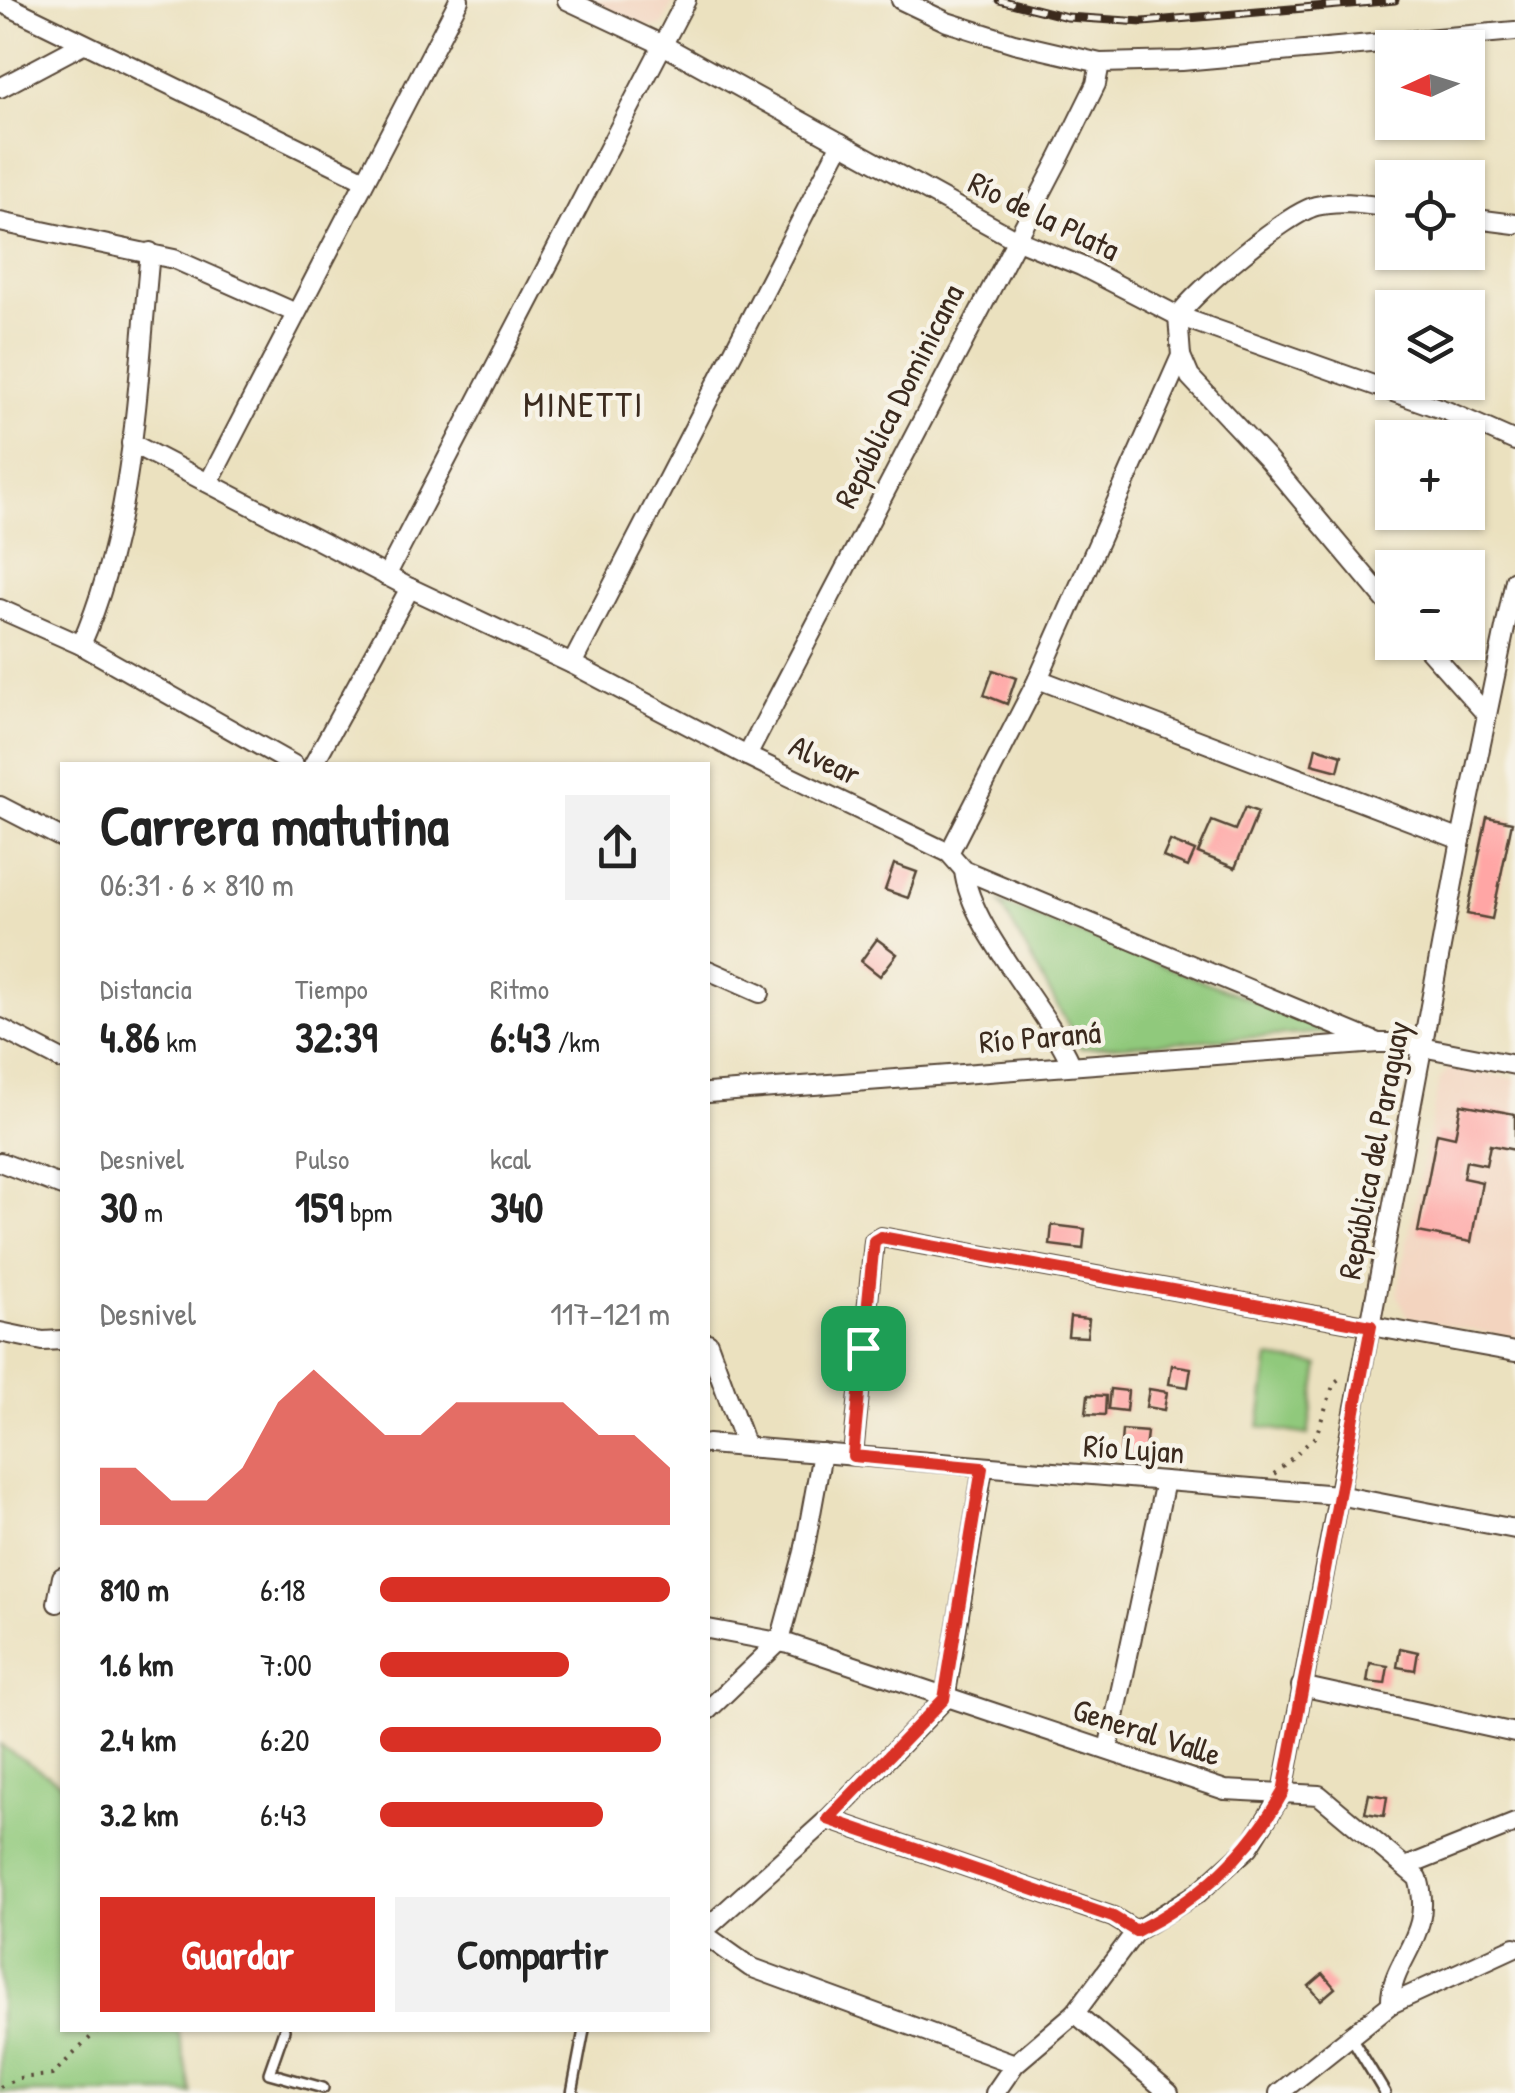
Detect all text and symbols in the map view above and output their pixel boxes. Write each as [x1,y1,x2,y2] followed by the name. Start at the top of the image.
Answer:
[1375,30,1485,140] north arrow
[1375,30,1485,660] map controls
[1375,160,1485,270] button: locate
[962,161,1127,271] street label: Río de la Plata
[824,277,973,515] street label: República Dominicana
[1375,290,1485,400] button: layers
[523,381,645,428] district label: MINETTI
[1375,420,1485,530] button: +
[1375,550,1485,660] button: −
[782,724,868,795] street label: Alvear
[100,788,449,862] text: Carrera matutina
[565,795,670,900] button: share
[100,863,294,906] text: 06:31 · 6 × 810 m
[100,970,192,1008] text: Distancia
[295,970,368,1008] text: Tiempo
[490,970,549,1008] text: Ritmo
[100,1008,160,1065] text: 4.86
[295,1008,377,1065] text: 32:39
[490,1008,551,1065] text: 6:43
[977,1010,1102,1063] street label: Río Paraná
[1327,1017,1420,1283] street label: República del Paraguay
[160,1023,197,1061] text: km
[551,1023,600,1061] text: /km
[100,1140,184,1178] text: Desnivel
[295,1140,349,1178] text: Pulso
[490,1140,531,1178] text: kcal
[100,1178,138,1235] text: 30
[295,1178,343,1235] text: 159
[490,1178,543,1235] text: 340
[138,1193,163,1231] text: m
[343,1193,392,1231] text: bpm
[100,1292,196,1335] text: Desnivel
[550,1292,670,1335] text: 117–121 m
[821,1306,906,1391] pin
[836,1321,891,1376] icon: arrive
[1082,1424,1186,1473] street label: Río Lujan
[100,1568,169,1611] text: 810 m
[260,1568,306,1611] text: 6:18
[100,1643,174,1686] text: 1.6 km
[260,1643,312,1686] text: 7:00
[1068,1687,1227,1776] street label: General Valle
[100,1718,176,1761] text: 2.4 km
[260,1718,310,1761] text: 6:20
[100,1793,179,1836] text: 3.2 km
[260,1793,307,1836] text: 6:43
[100,1897,375,2012] button: Guardar
[395,1897,670,2012] button: Compartir

